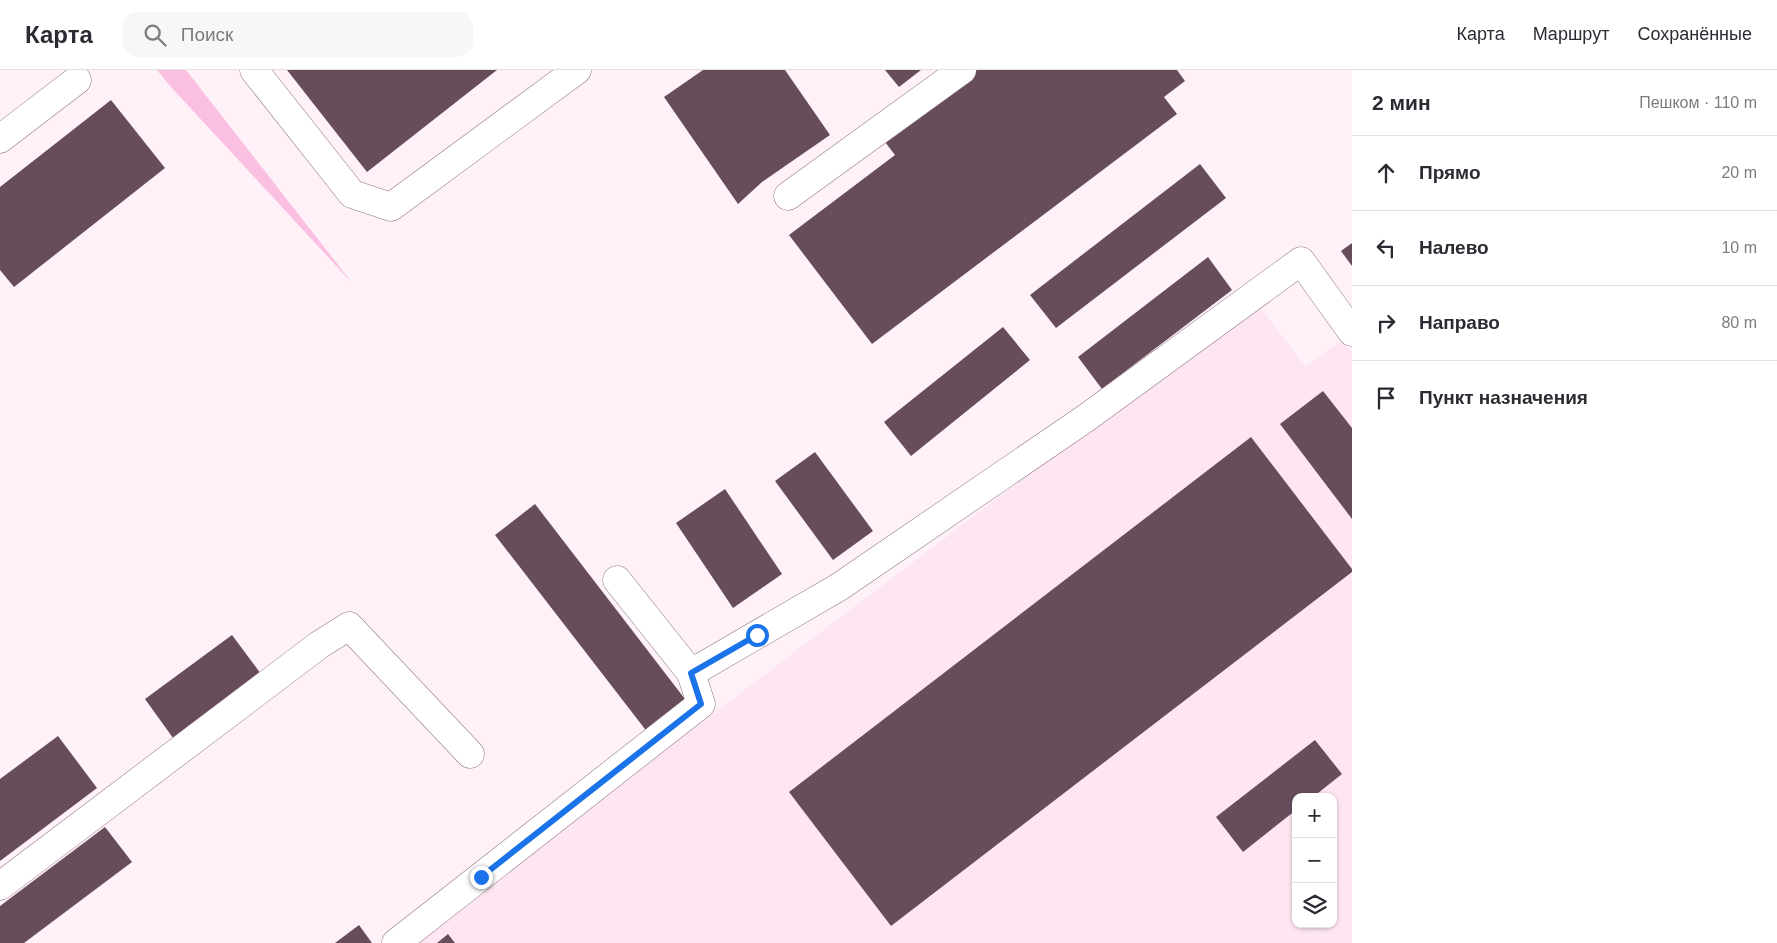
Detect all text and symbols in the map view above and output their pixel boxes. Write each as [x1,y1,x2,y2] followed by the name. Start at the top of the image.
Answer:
[123,12,473,57] search box
[25,21,93,48] text: Карта
[141,21,169,49] icon: search
[181,24,233,45] text: Поиск
[1457,24,1505,44] text: Карта
[1533,24,1609,44] text: Маршрут
[1637,24,1752,44] text: Сохранённые
[1372,91,1431,114] text: 2 мин
[1639,94,1757,111] text: Пешком · 110 m
[1372,159,1400,187] icon: ahead
[1419,162,1481,183] text: Прямо
[1721,164,1757,181] text: 20 m
[1372,234,1400,262] icon: left
[1419,237,1489,258] text: Налево
[1721,239,1757,256] text: 10 m
[1372,309,1400,337] icon: right
[1419,312,1500,333] text: Направо
[1721,314,1757,331] text: 80 m
[1372,384,1400,412] icon: arrive
[1419,387,1588,408] text: Пункт назначения
[746,624,769,647] route start
[1292,793,1337,928] map controls
[1292,793,1337,838] button: +
[1292,838,1337,883] button: −
[470,866,493,889] route end
[1292,883,1337,928] button: layers

